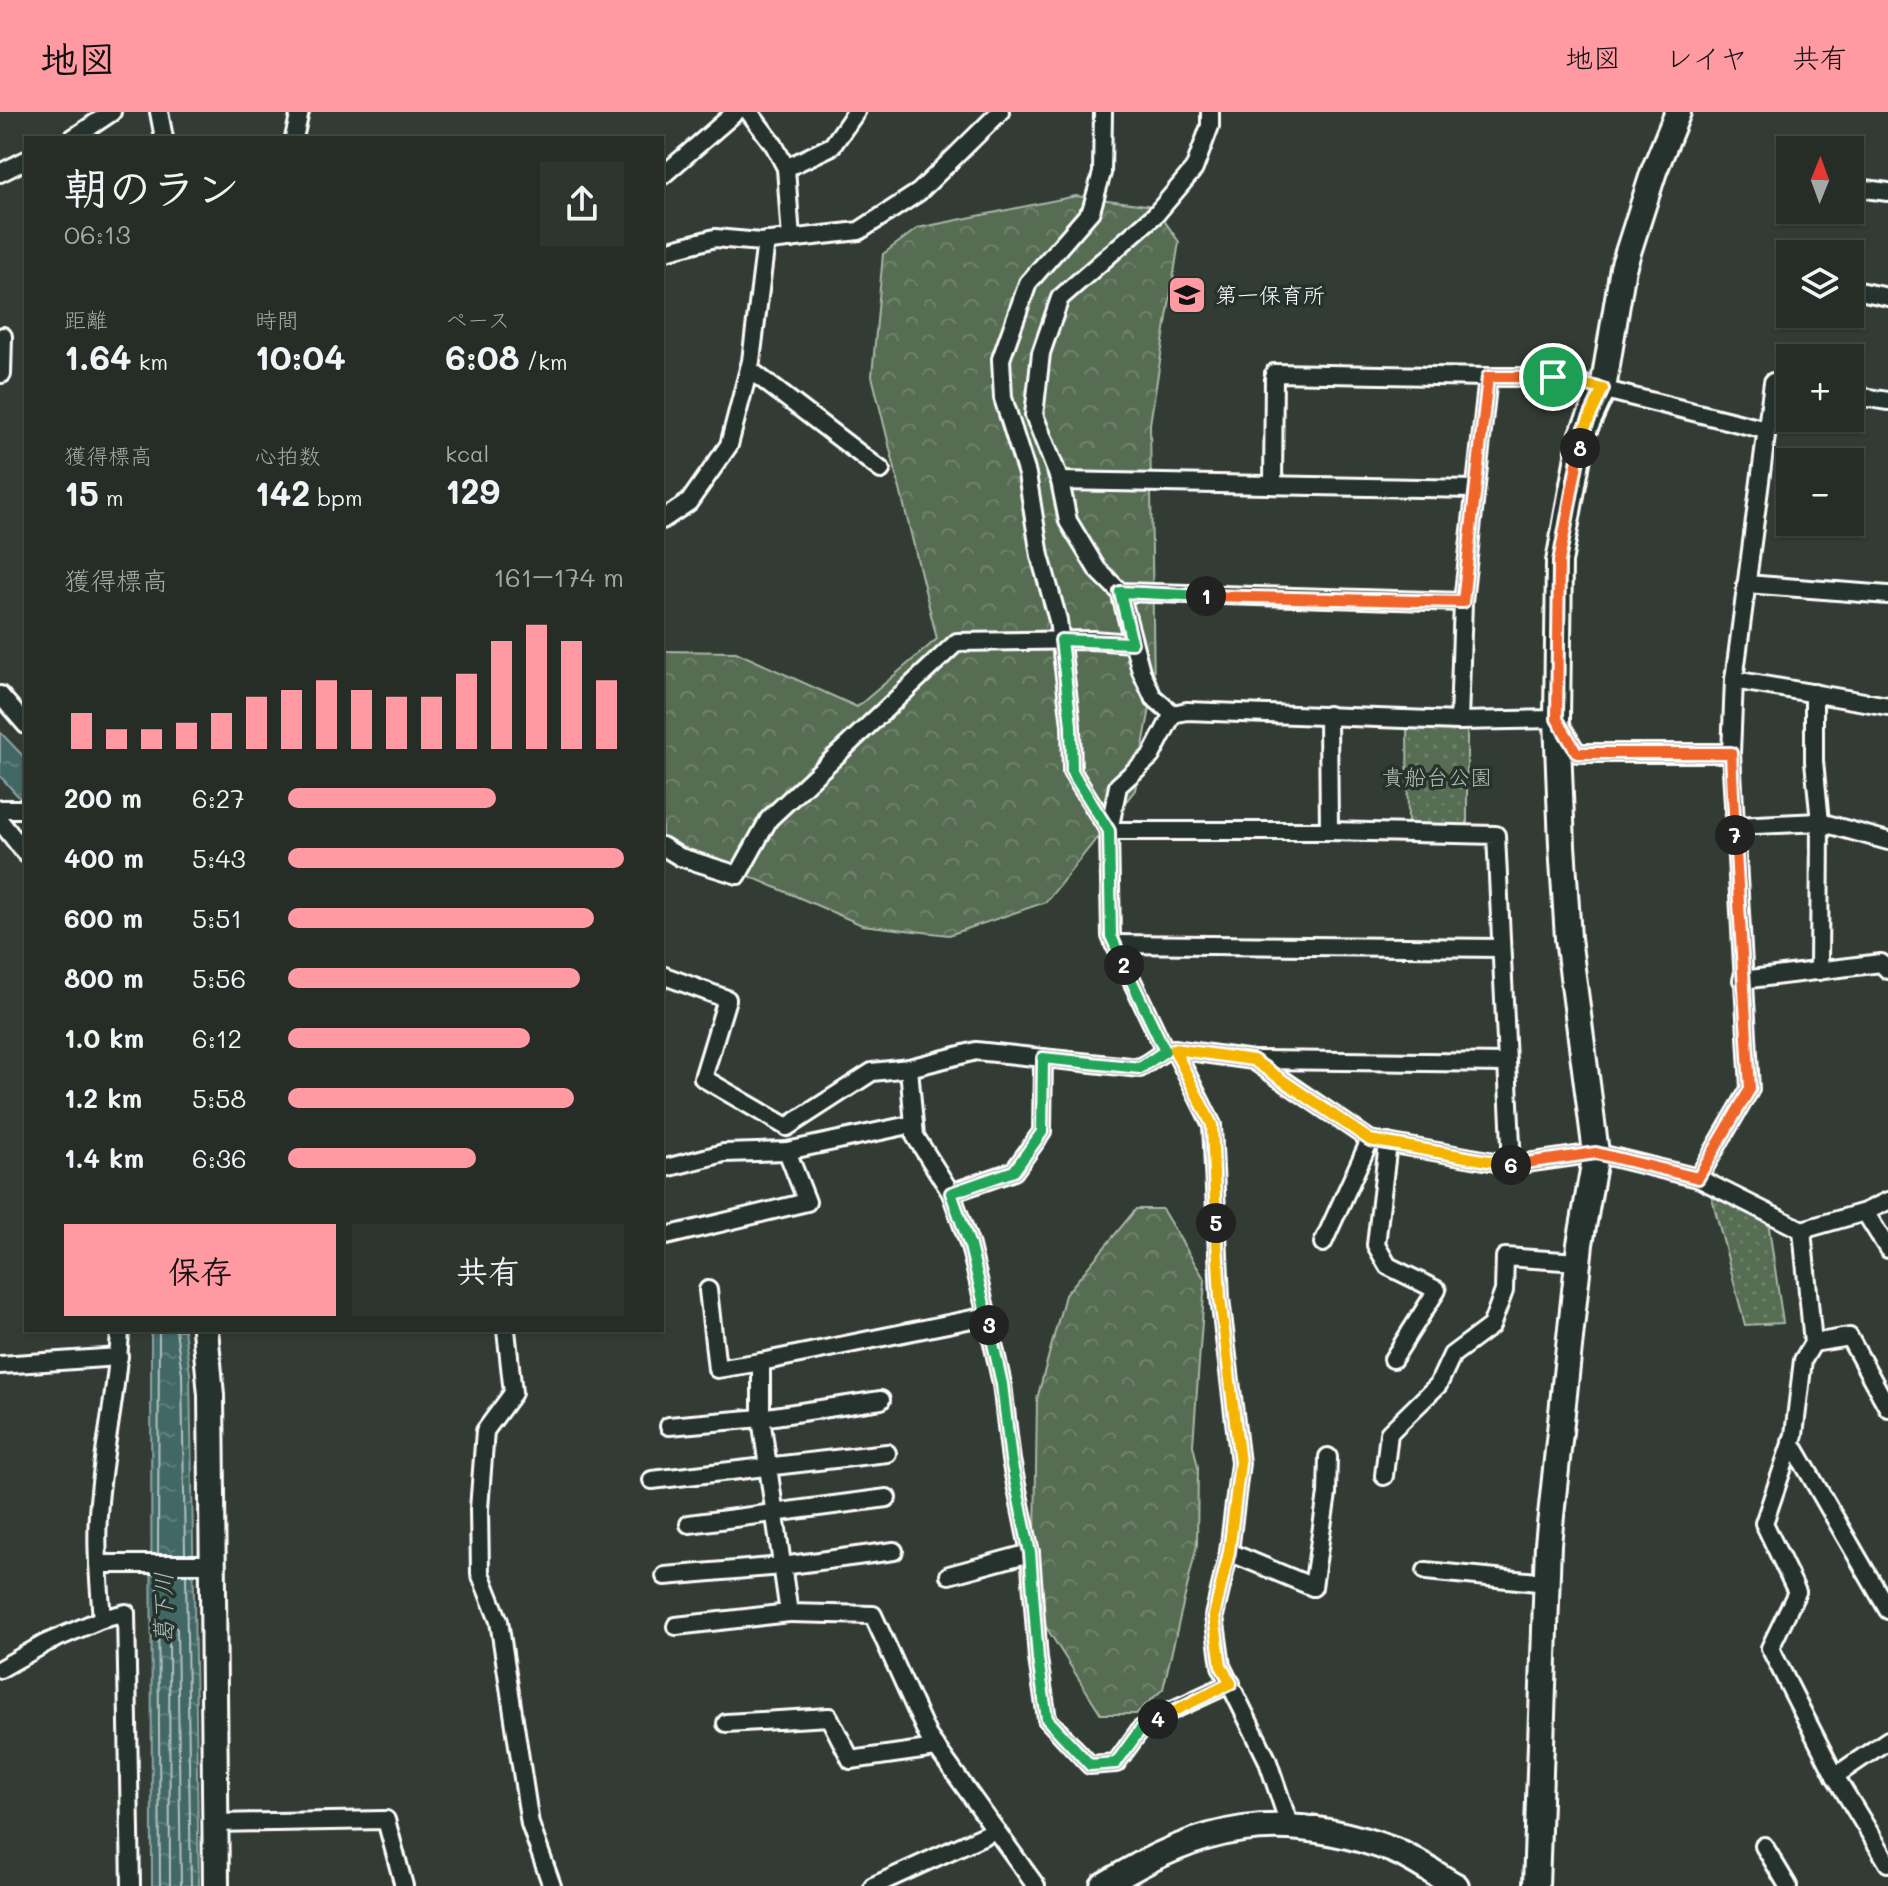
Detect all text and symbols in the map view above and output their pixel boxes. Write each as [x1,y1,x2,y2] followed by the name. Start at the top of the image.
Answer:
[40,33,116,83] text: 地図
[1565,39,1621,75] text: 地図
[1665,39,1748,75] text: レイヤ
[1792,39,1848,75] text: 共有
[1776,136,1864,224] north arrow
[1776,136,1864,536] map controls
[64,158,240,215] text: 朝のラン
[540,162,624,246] button: share
[64,217,131,251] text: 06:13
[1776,240,1864,328] button: layers
[1166,274,1208,316] school or university icon: 第一保育所
[1215,280,1325,309] place label: 第一保育所
[64,305,108,334] text: 距離
[255,305,299,334] text: 時間
[445,305,510,334] text: ペース
[64,334,132,379] text: 1.64
[255,334,346,379] text: 10:04
[445,334,520,379] text: 6:08
[1519,343,1587,411] pin
[1776,344,1864,432] button: +
[132,347,168,376] text: km
[520,347,567,376] text: /km
[1531,355,1575,399] icon: arrive
[1560,428,1600,468] pin: 8
[1573,433,1587,462] text: 8
[445,439,489,468] text: kcal
[64,441,152,470] text: 獲得標高
[255,441,321,470] text: 心拍数
[1776,448,1864,536] button: −
[445,468,500,513] text: 129
[64,470,99,515] text: 15
[255,470,310,515] text: 142
[99,483,124,512] text: m
[310,483,362,512] text: bpm
[493,560,624,594] text: 161–174 m
[64,563,168,597] text: 獲得標高
[1186,576,1226,616] pin: 1
[1201,581,1211,610] text: 1
[1382,762,1492,791] park label: 貴船台公園
[64,781,142,815] text: 200 m
[192,781,245,815] text: 6:27
[1715,815,1755,855] pin: 7
[1729,820,1741,849] text: 7
[64,841,144,875] text: 400 m
[192,841,246,875] text: 5:43
[64,901,143,935] text: 600 m
[192,901,242,935] text: 5:51
[1104,945,1144,985] pin: 2
[1118,950,1130,979] text: 2
[64,961,144,995] text: 800 m
[192,961,246,995] text: 5:56
[64,1021,144,1055] text: 1.0 km
[192,1021,242,1055] text: 6:12
[64,1081,142,1115] text: 1.2 km
[192,1081,246,1115] text: 5:58
[64,1141,144,1175] text: 1.4 km
[192,1141,247,1175] text: 6:36
[1491,1145,1531,1185] pin: 6
[1504,1150,1518,1179] text: 6
[1196,1203,1236,1243] pin: 5
[1210,1208,1222,1237] text: 5
[64,1224,336,1316] button: 保存
[352,1224,624,1316] button: 共有
[969,1305,1009,1345] pin: 3
[982,1310,996,1339] text: 3
[147,1572,178,1644] water label: 葛下川
[1138,1699,1178,1739] pin: 4
[1151,1704,1165,1733] text: 4

